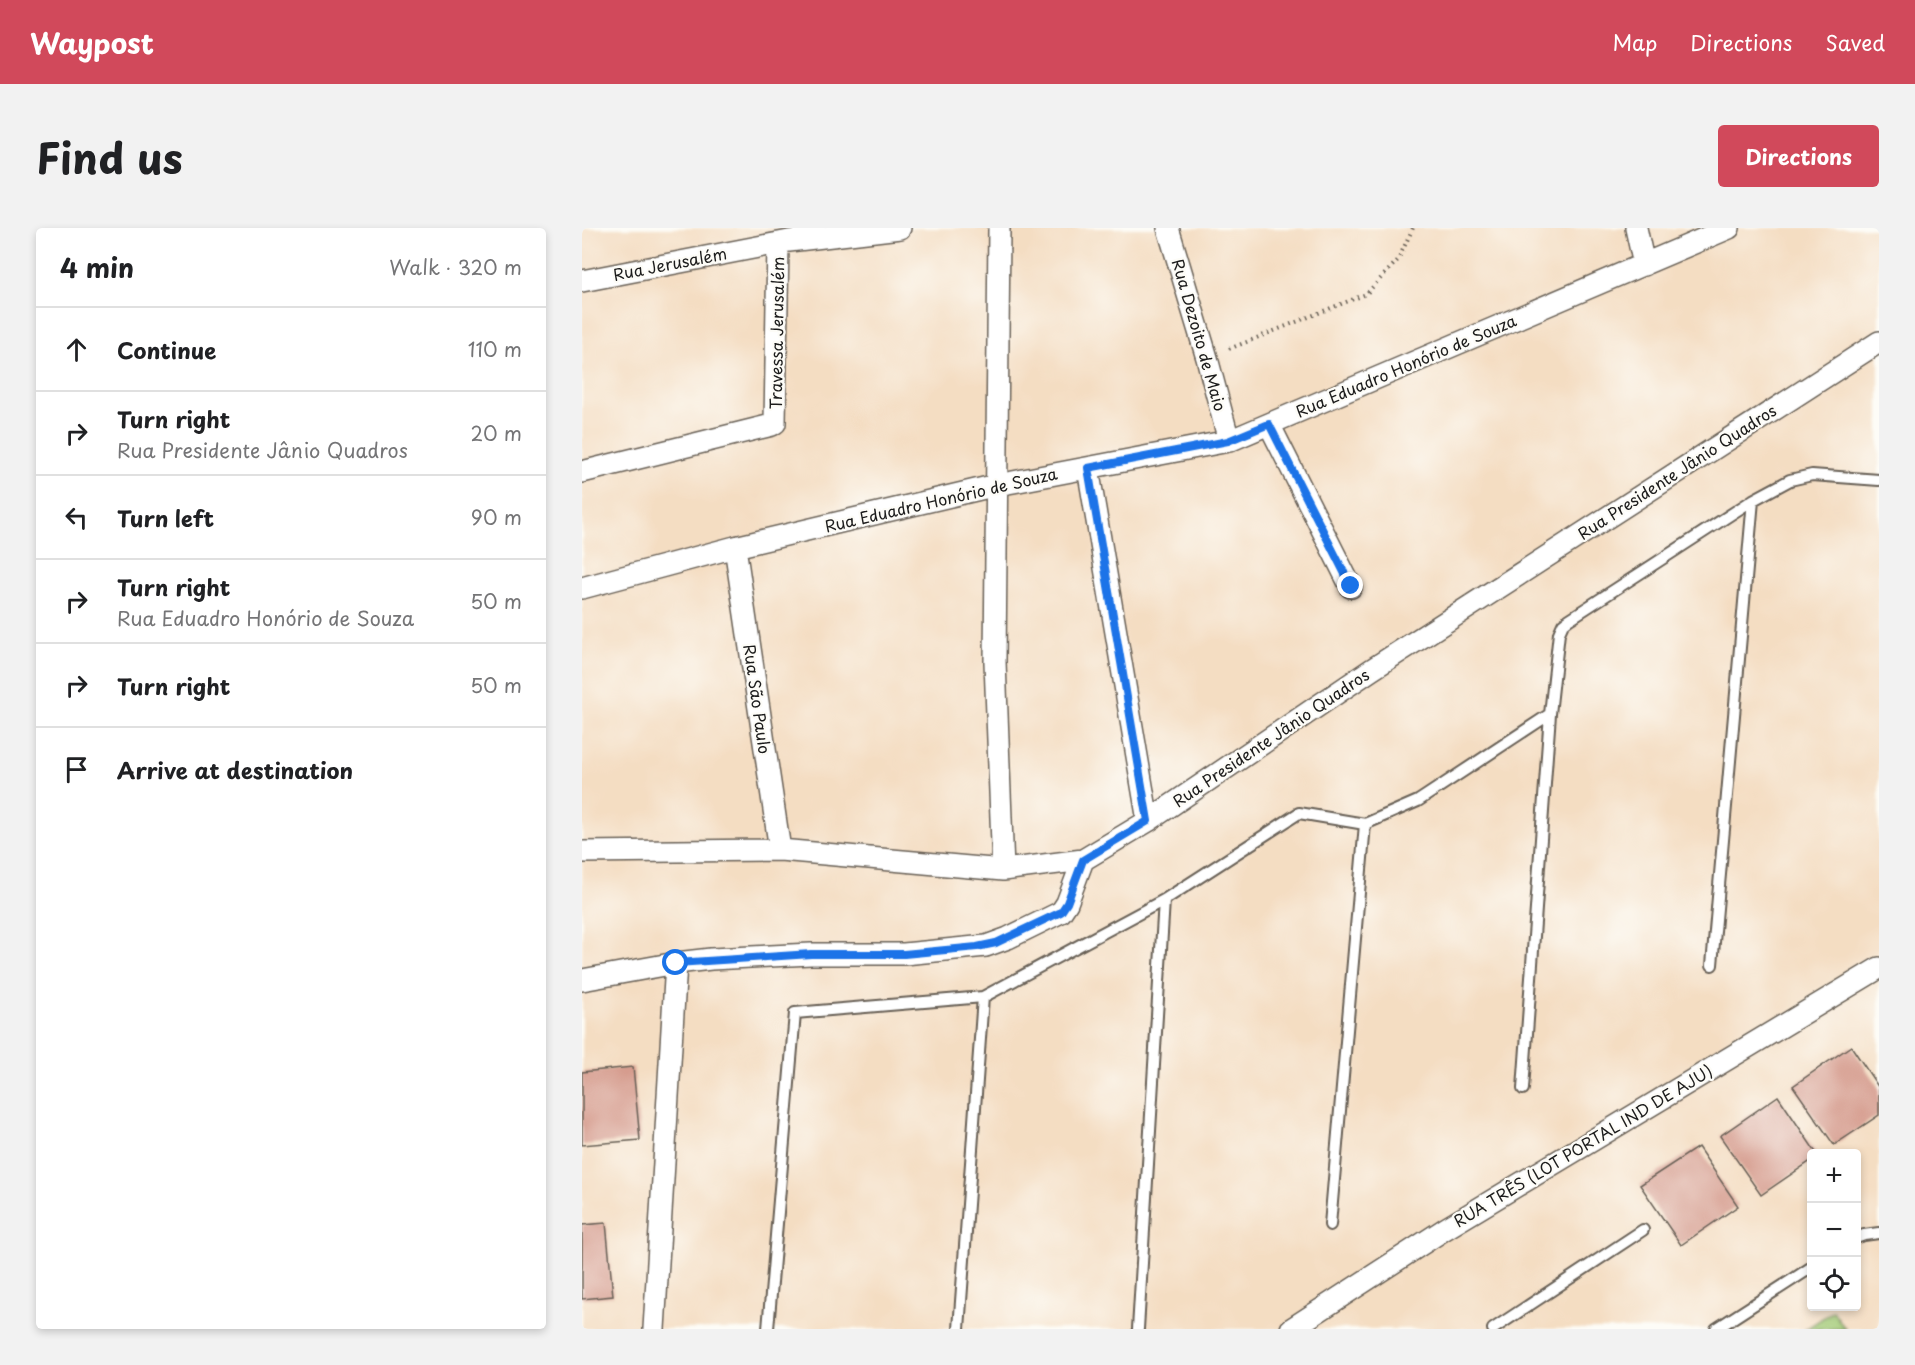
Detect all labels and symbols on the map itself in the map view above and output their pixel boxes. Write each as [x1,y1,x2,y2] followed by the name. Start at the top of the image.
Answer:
[611,240,729,286] street label: Rua Jerusalém
[763,256,789,410] street label: Travessa Jerusalém
[1167,256,1233,414] street label: Rua Dezoito de Maio
[1292,308,1520,423] street label: Rua Eduadro Honório de Souza
[1572,398,1781,545] street label: Rua Presidente Jânio Quadros
[822,461,1059,537] street label: Rua Eduadro Honório de Souza
[1337,572,1363,598] route end
[738,642,778,755] street label: Rua São Paulo
[1167,662,1374,812] street label: Rua Presidente Jânio Quadros
[662,949,688,975] route start
[1449,1058,1716,1232] street label: RUA TRÊS (LOT PORTAL IND DE AJU)

